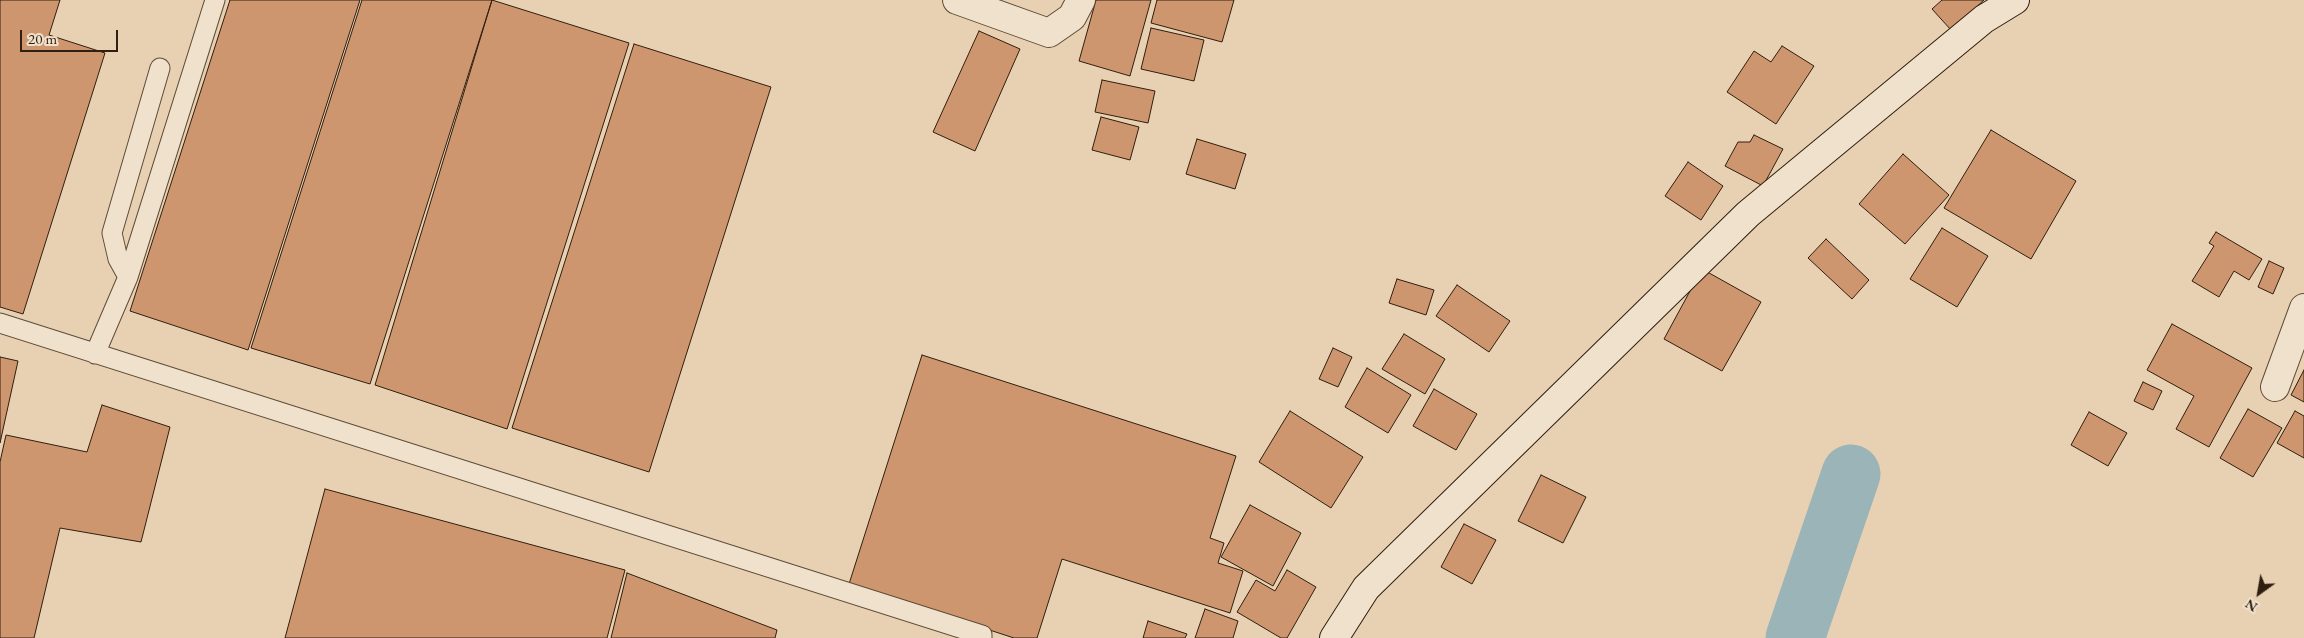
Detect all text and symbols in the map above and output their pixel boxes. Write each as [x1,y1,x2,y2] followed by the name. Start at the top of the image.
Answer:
[22,20,120,52] scale bar
[28,29,57,48] text: 20 m
[2234,568,2284,618] north arrow
[2241,595,2261,616] text: N

